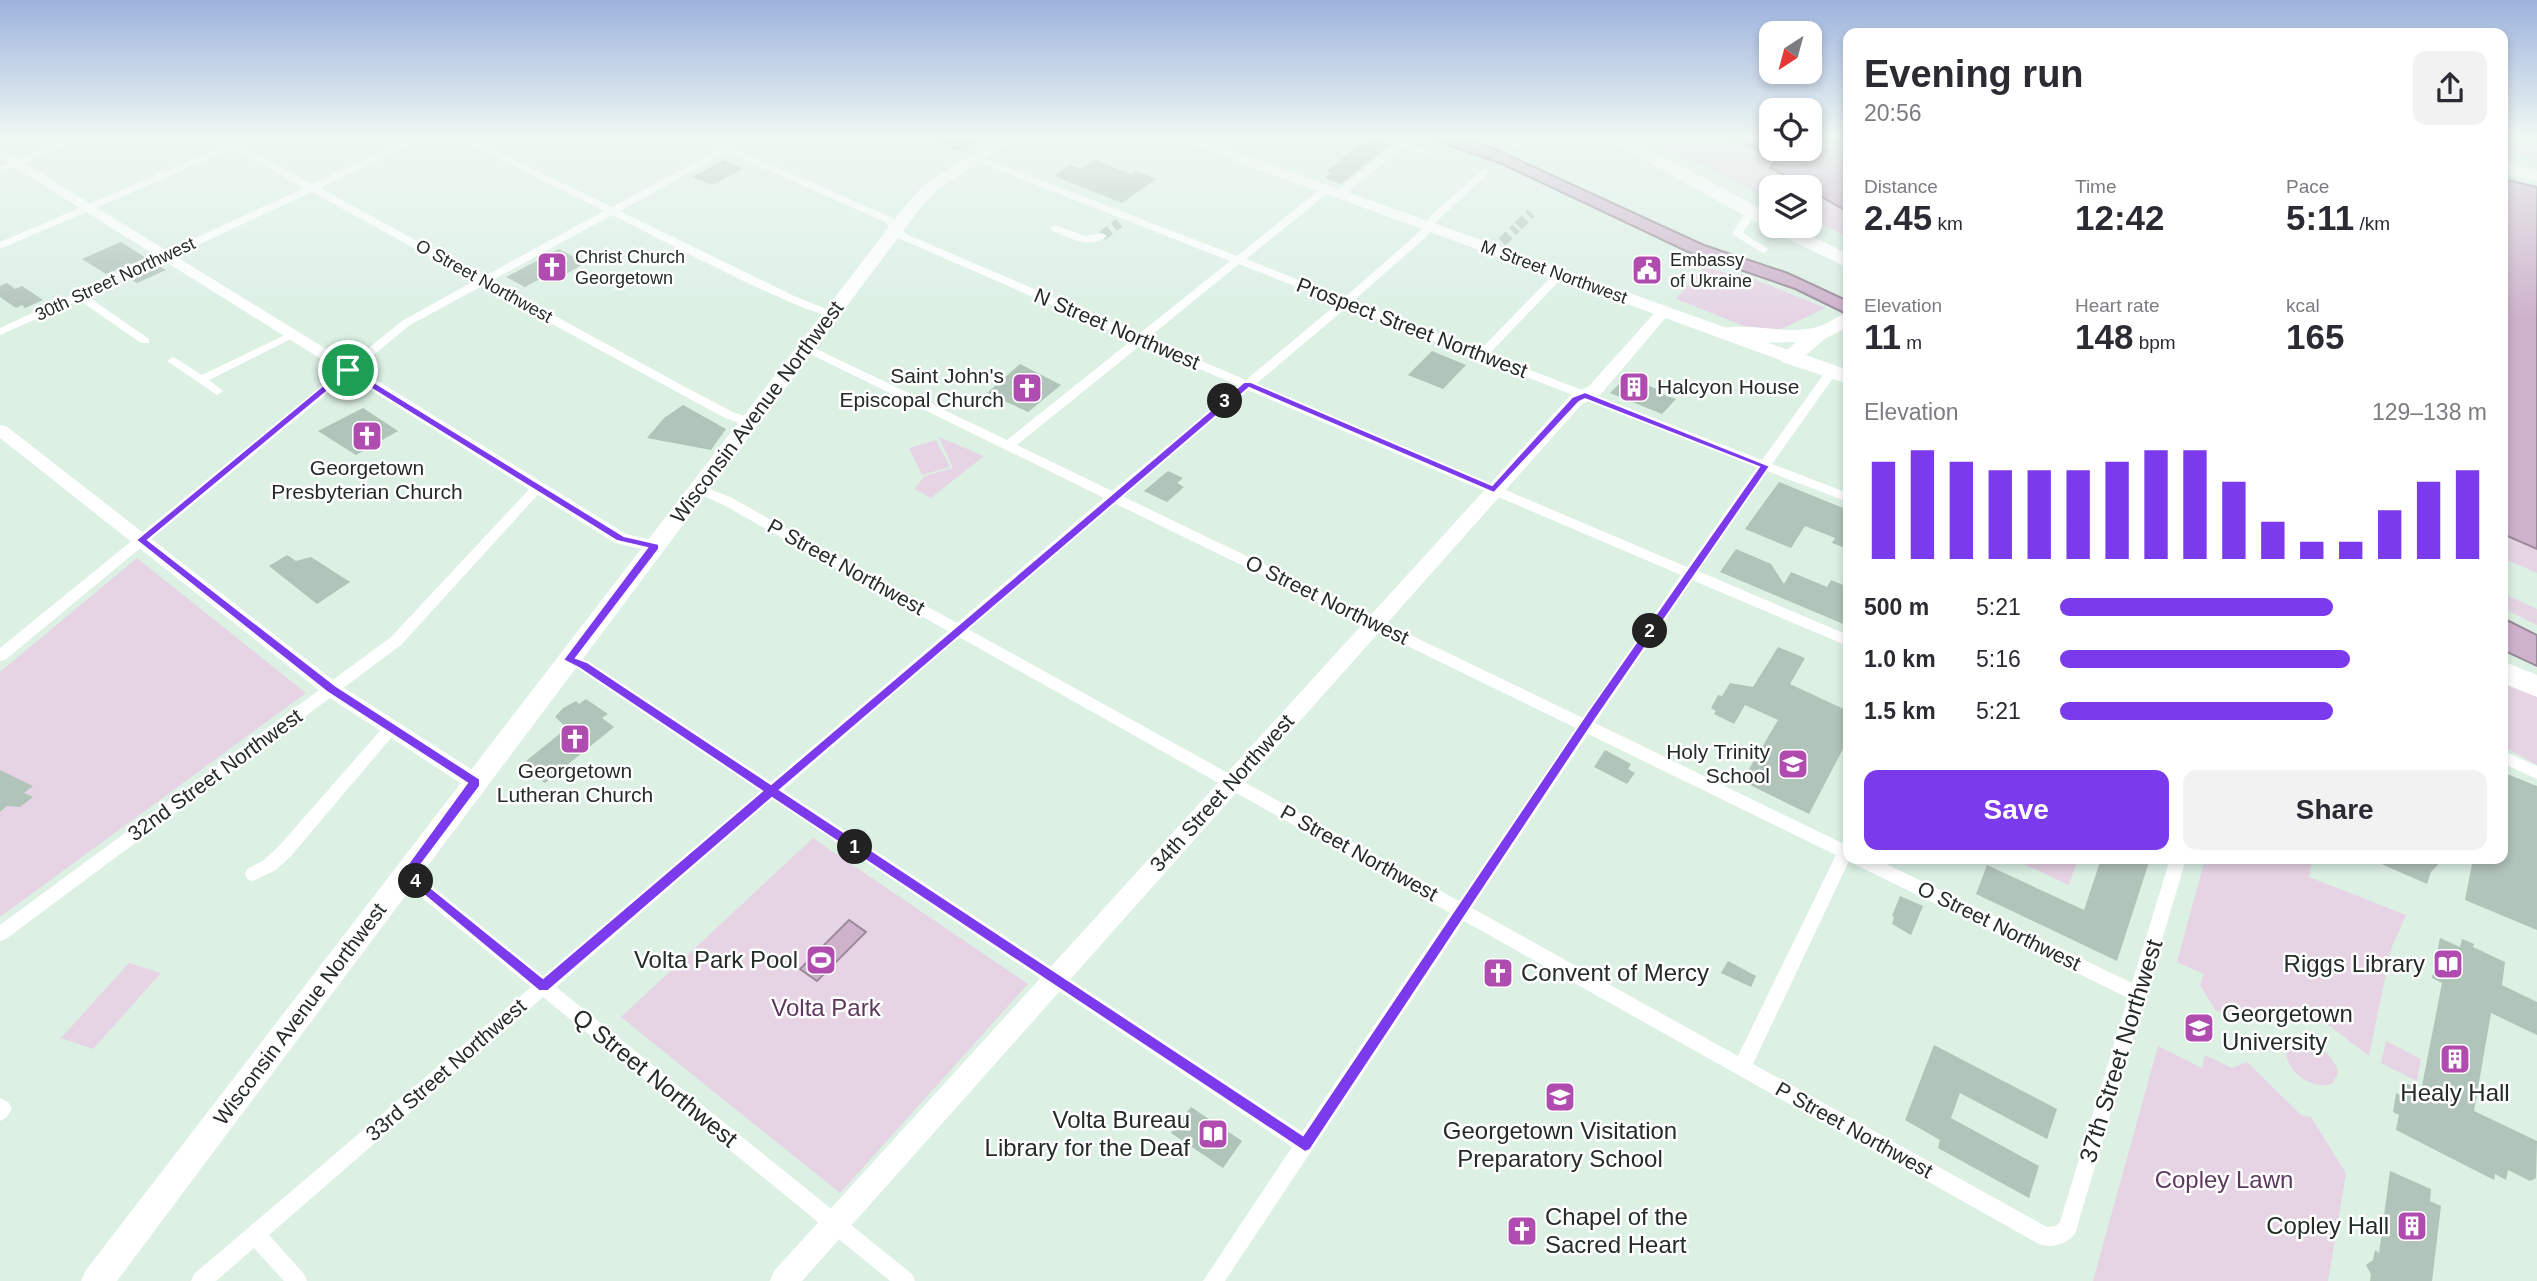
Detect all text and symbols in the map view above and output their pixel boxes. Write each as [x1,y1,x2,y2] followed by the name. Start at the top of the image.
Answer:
[1759,21,1822,84] north arrow
[1759,21,1822,238] map controls
[2413,51,2487,125] button: share
[1864,53,2084,95] text: Evening run
[1759,98,1822,161] button: locate
[1864,100,1922,126] text: 20:56
[1759,175,1822,238] button: layers
[1864,176,1938,197] text: Distance
[2075,176,2117,197] text: Time
[2286,176,2329,197] text: Pace
[1864,198,1932,237] text: 2.45
[2075,198,2165,237] text: 12:42
[2286,198,2354,237] text: 5:11
[1932,213,1963,234] text: km
[2354,213,2390,234] text: /km
[32,233,198,325] street label: 30th Street Northwest
[412,235,556,327] street label: O Street Northwest
[1478,236,1630,308] street label: M Street Northwest
[575,247,685,288] place label: Christ Church Georgetown
[535,250,569,284] church icon: Christ Church Georgetown
[1670,250,1752,291] place label: Embassy of Ukraine
[1630,253,1664,287] public building icon: Embassy of Ukraine
[1294,273,1531,382] street label: Prospect Street Northwest
[1031,283,1203,374] street label: N Street Northwest
[1864,295,1942,316] text: Elevation
[2075,295,2159,316] text: Heart rate
[2286,295,2320,316] text: kcal
[666,296,848,527] street label: Wisconsin Avenue Northwest
[1864,317,1901,356] text: 11
[2075,317,2133,356] text: 148
[2286,317,2344,356] text: 165
[1901,332,1922,353] text: m
[2133,332,2176,353] text: bpm
[318,340,378,400] pin
[329,351,367,389] icon: arrive
[839,364,1004,411] place label: Saint John's Episcopal Church
[1617,370,1651,404] building icon: Halcyon House
[1010,371,1044,405] church icon: Saint John's Episcopal Church
[1657,375,1799,398] place label: Halcyon House
[1208,384,1242,418] pin: 3
[1219,390,1230,411] text: 3
[1864,399,1959,425] text: Elevation
[2372,399,2487,425] text: 129–138 m
[350,419,384,453] church icon: Georgetown Presbyterian Church
[271,456,463,503] place label: Georgetown Presbyterian Church
[764,514,929,619] street label: P Street Northwest
[1242,550,1413,649] street label: O Street Northwest
[1864,594,1929,620] text: 500 m
[1976,594,2021,620] text: 5:21
[1632,614,1668,648] pin: 2
[1644,620,1655,641] text: 2
[1864,646,1936,672] text: 1.0 km
[1976,646,2021,672] text: 5:16
[1864,698,1936,724] text: 1.5 km
[1976,698,2021,724] text: 5:21
[123,704,306,845] street label: 32nd Street Northwest
[1145,709,1298,876] street label: 34th Street Northwest
[558,722,592,756] church icon: Georgetown Lutheran Church
[1666,740,1770,787] place label: Holy Trinity School
[1776,747,1810,781] school or university icon: Holy Trinity School
[497,759,653,806] place label: Georgetown Lutheran Church
[1864,770,2169,850] button: Save
[2183,770,2487,850] button: Share
[1277,800,1442,905] street label: P Street Northwest
[838,830,872,864] pin: 1
[849,836,860,857] text: 1
[398,864,434,898] pin: 4
[410,870,421,891] text: 4
[1914,876,2085,975] street label: O Street Northwest
[209,898,391,1129] street label: Wisconsin Avenue Northwest
[2074,936,2167,1166] street label: 37th Street Northwest
[804,943,838,977] sports icon: Volta Park Pool
[634,946,798,973] place label: Volta Park Pool
[2431,947,2465,981] library icon: Riggs Library
[2284,950,2425,977] place label: Riggs Library
[1481,956,1515,990] church icon: Convent of Mercy
[1521,959,1709,986] place label: Convent of Mercy
[361,994,530,1145] street label: 33rd Street Northwest
[771,994,882,1021] park label: Volta Park
[2222,1000,2353,1055] place label: Georgetown University
[568,1003,743,1153] street label: Q Street Northwest
[2182,1011,2216,1045] school or university icon: Georgetown University
[2438,1042,2472,1076] building icon: Healy Hall
[1772,1077,1937,1182] street label: P Street Northwest
[2400,1079,2510,1106] place label: Healy Hall
[1543,1080,1577,1114] school or university icon: Georgetown Visitation Preparatory School
[985,1106,1190,1161] place label: Volta Bureau Library for the Deaf
[1196,1117,1230,1151] library icon: Volta Bureau Library for the Deaf
[1443,1117,1677,1172] place label: Georgetown Visitation Preparatory School
[2155,1166,2293,1193] park label: Copley Lawn
[1545,1203,1688,1258] place label: Chapel of the Sacred Heart
[2395,1209,2429,1243] building icon: Copley Hall
[2266,1212,2389,1239] place label: Copley Hall
[1505,1214,1539,1248] church icon: Chapel of the Sacred Heart

